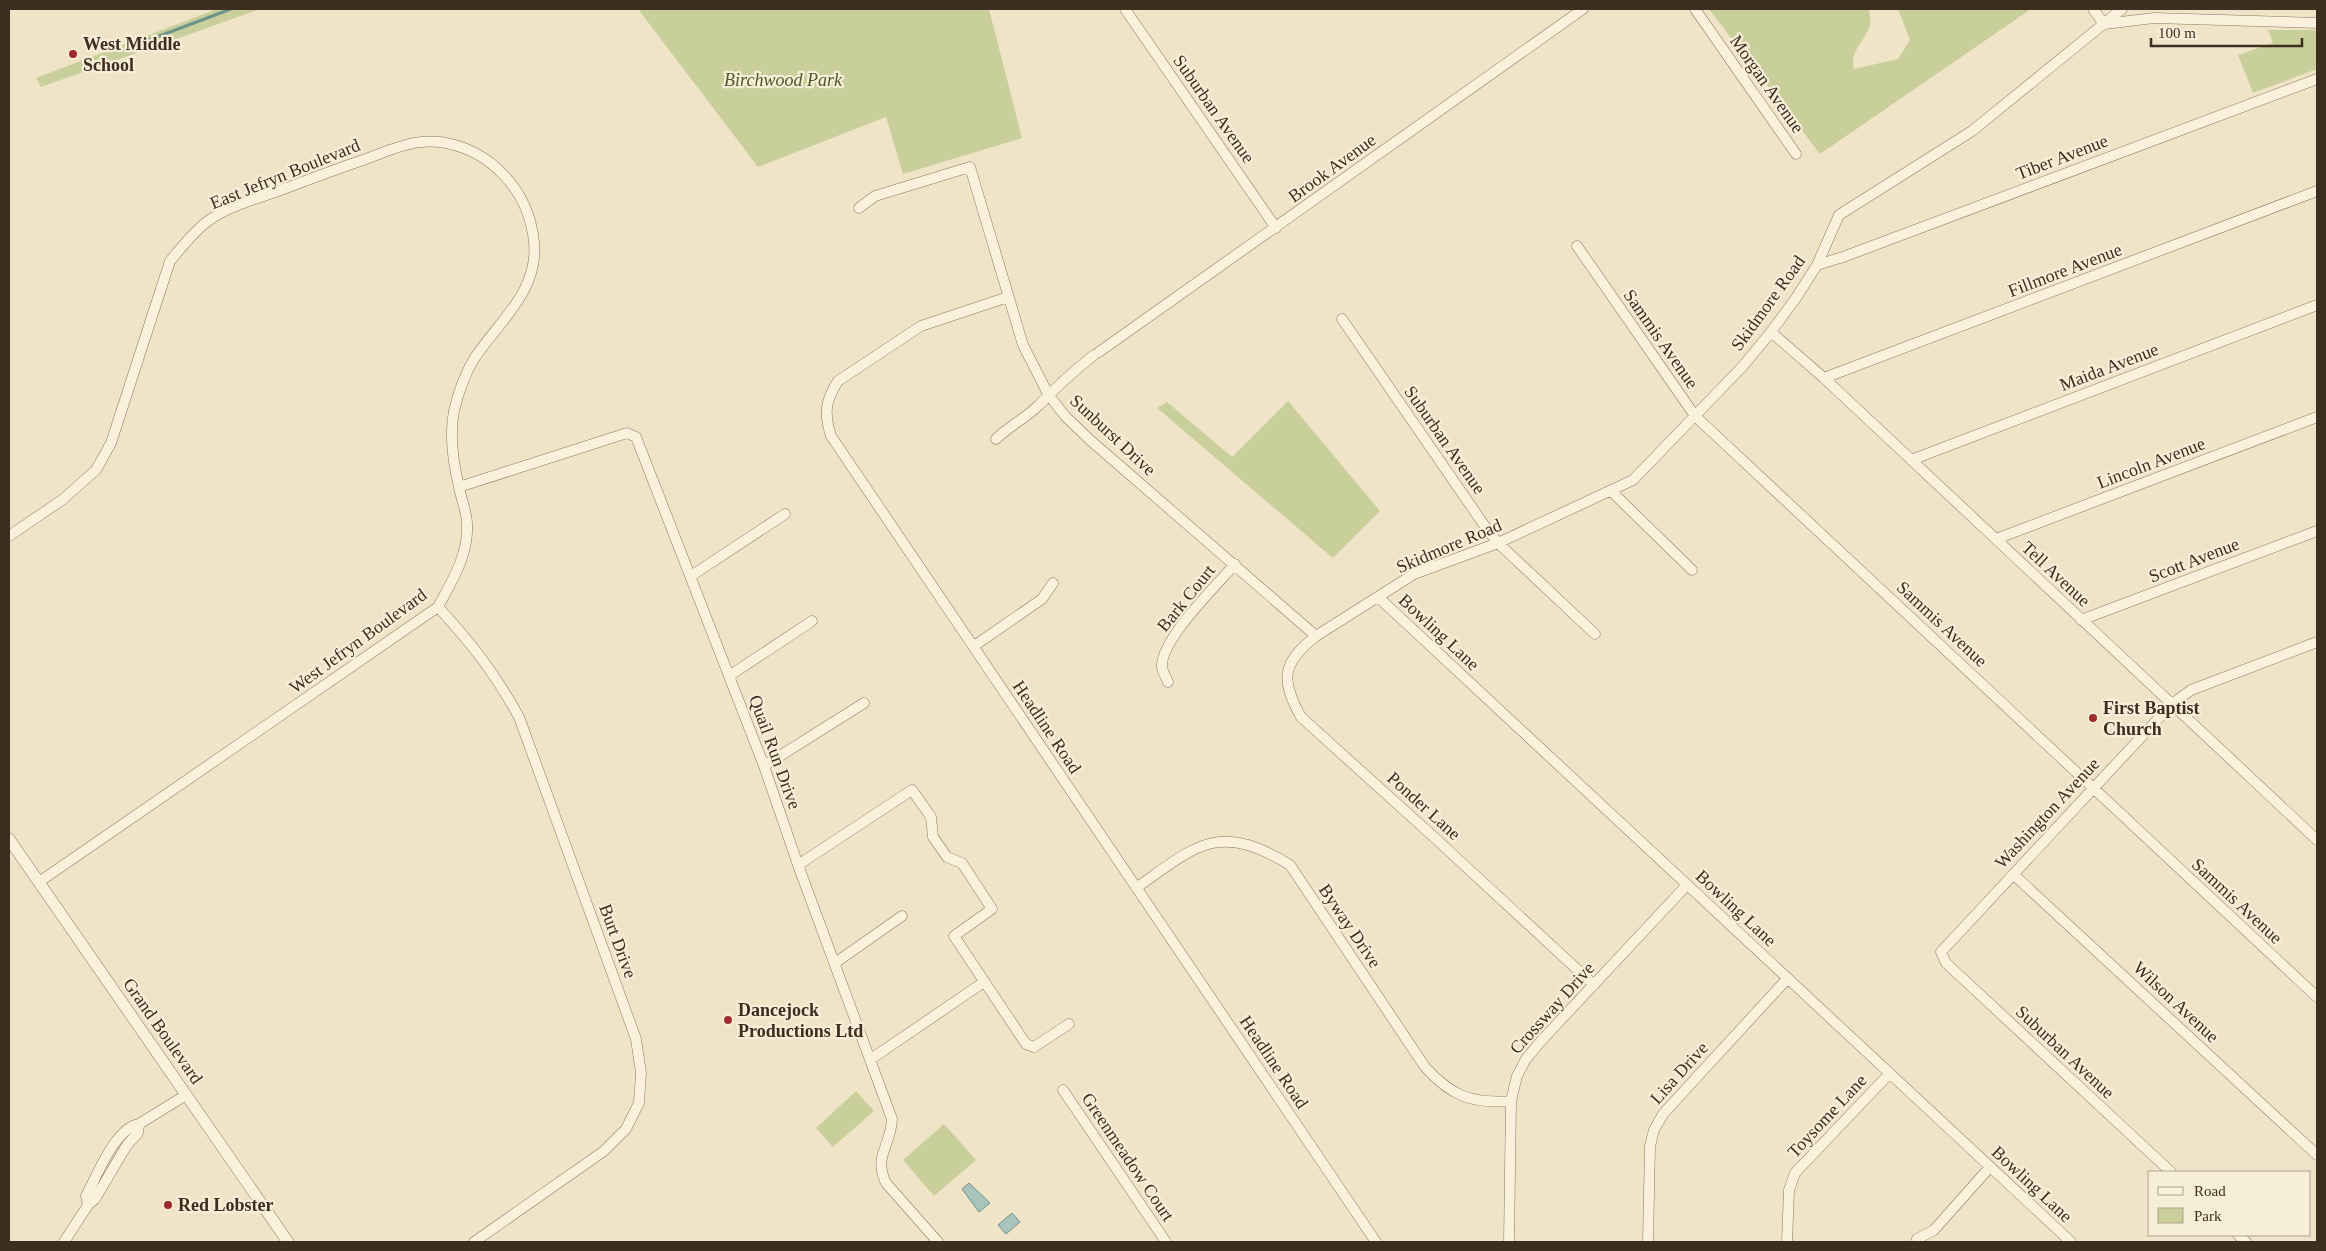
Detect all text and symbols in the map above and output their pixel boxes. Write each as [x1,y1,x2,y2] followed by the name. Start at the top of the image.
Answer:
[2151,15,2302,47] scale bar
[2158,25,2196,41] text: 100 m
[1726,31,1808,137] street label: Morgan Avenue
[83,34,181,75] place label: West Middle School
[67,48,79,60] marker: West Middle School
[1169,51,1259,167] street label: Suburban Avenue
[724,70,843,90] park label: Birchwood Park
[1284,130,1380,206] street label: Brook Avenue
[2013,130,2111,184] street label: Tiber Avenue
[207,135,363,213] street label: East Jefryn Boulevard
[2005,239,2125,301] street label: Fillmore Avenue
[1727,252,1809,354] street label: Skidmore Road
[1619,286,1703,392] street label: Sammis Avenue
[2057,339,2161,395] street label: Maida Avenue
[1400,382,1490,498] street label: Suburban Avenue
[1066,390,1160,480] street label: Sunburst Drive
[2094,433,2208,493] street label: Lincoln Avenue
[1393,515,1505,577] street label: Skidmore Road
[2146,534,2242,586] street label: Scott Avenue
[2018,537,2094,611] street label: Tell Avenue
[1153,560,1219,636] street label: Bark Court
[1893,577,1991,671] street label: Sammis Avenue
[286,585,430,697] street label: West Jefryn Boulevard
[1395,590,1483,674] street label: Bowling Lane
[1009,677,1085,777] street label: Headline Road
[745,692,805,812] street label: Quail Run Drive
[2103,698,2200,739] place label: First Baptist Church
[2087,712,2099,724] marker: First Baptist Church
[1991,754,2103,872] street label: Washington Avenue
[1383,768,1465,844] street label: Ponder Lane
[2188,854,2286,948] street label: Sammis Avenue
[1692,866,1780,950] street label: Bowling Lane
[1315,880,1385,972] street label: Byway Drive
[595,901,641,981] street label: Burt Drive
[2129,957,2223,1047] street label: Wilson Avenue
[1506,958,1598,1058] street label: Crossway Drive
[119,974,207,1088] street label: Grand Boulevard
[738,1000,863,1041] place label: Dancejock Productions Ltd
[2012,1001,2118,1103] street label: Suburban Avenue
[1236,1012,1312,1112] street label: Headline Road
[722,1014,734,1026] marker: Dancejock Productions Ltd
[1646,1038,1712,1108] street label: Lisa Drive
[1783,1070,1871,1162] street label: Toysome Lane
[1078,1089,1178,1225] street label: Greenmeadow Court
[1988,1142,2076,1226] street label: Bowling Lane
[2148,1171,2311,1236] legend
[2194,1183,2226,1199] text: Road
[178,1195,274,1215] place label: Red Lobster
[162,1199,174,1211] marker: Red Lobster
[2194,1208,2222,1224] text: Park

